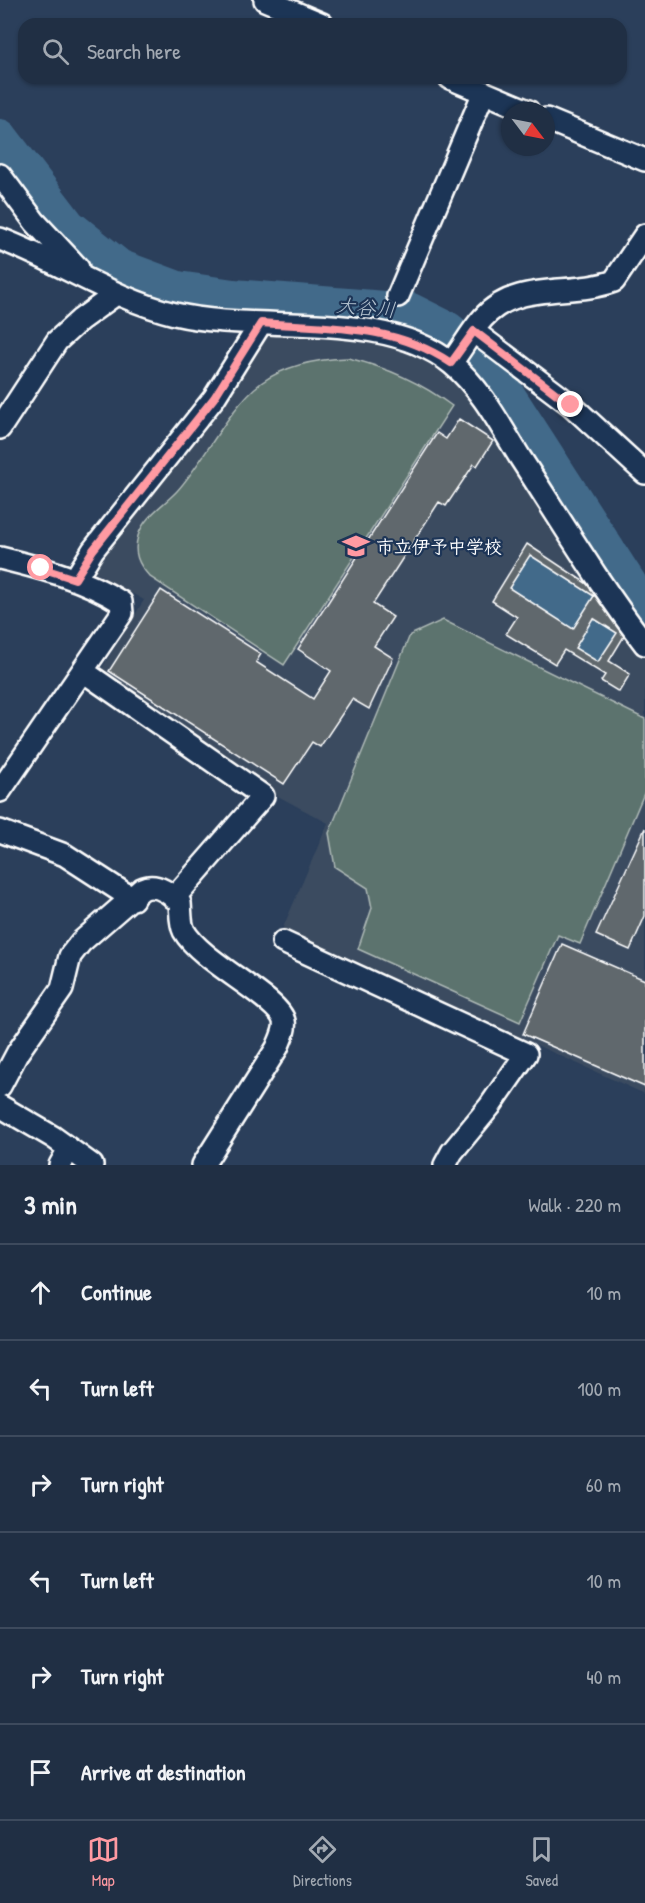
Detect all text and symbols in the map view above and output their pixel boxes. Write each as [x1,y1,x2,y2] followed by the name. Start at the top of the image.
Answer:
[18,18,627,84] search box
[39,35,72,68] icon: search
[87,36,181,66] text: Search here
[501,102,555,156] north arrow
[335,291,397,323] water label: 大谷川
[557,391,583,417] route end
[341,531,371,561] school or university icon: 市立伊予中学校
[376,534,502,559] place label: 市立伊予中学校
[27,554,53,580] route start
[24,1187,77,1222] text: 3 min
[528,1191,621,1218] text: Walk · 220 m
[24,1276,57,1309] icon: ahead
[81,1277,152,1307] text: Continue
[587,1279,621,1306] text: 10 m
[24,1372,57,1405] icon: left
[81,1373,154,1403] text: Turn left
[578,1375,621,1402] text: 100 m
[24,1468,57,1501] icon: right
[81,1469,164,1499] text: Turn right
[586,1471,621,1498] text: 60 m
[24,1564,57,1597] icon: left
[81,1565,154,1595] text: Turn left
[587,1567,621,1594] text: 10 m
[24,1660,57,1693] icon: right
[81,1661,164,1691] text: Turn right
[586,1663,621,1690] text: 40 m
[24,1756,57,1789] icon: arrive
[81,1757,246,1787] text: Arrive at destination
[87,1833,120,1891] tab: Map
[293,1833,352,1891] tab: Directions
[525,1833,558,1891] tab: Saved

